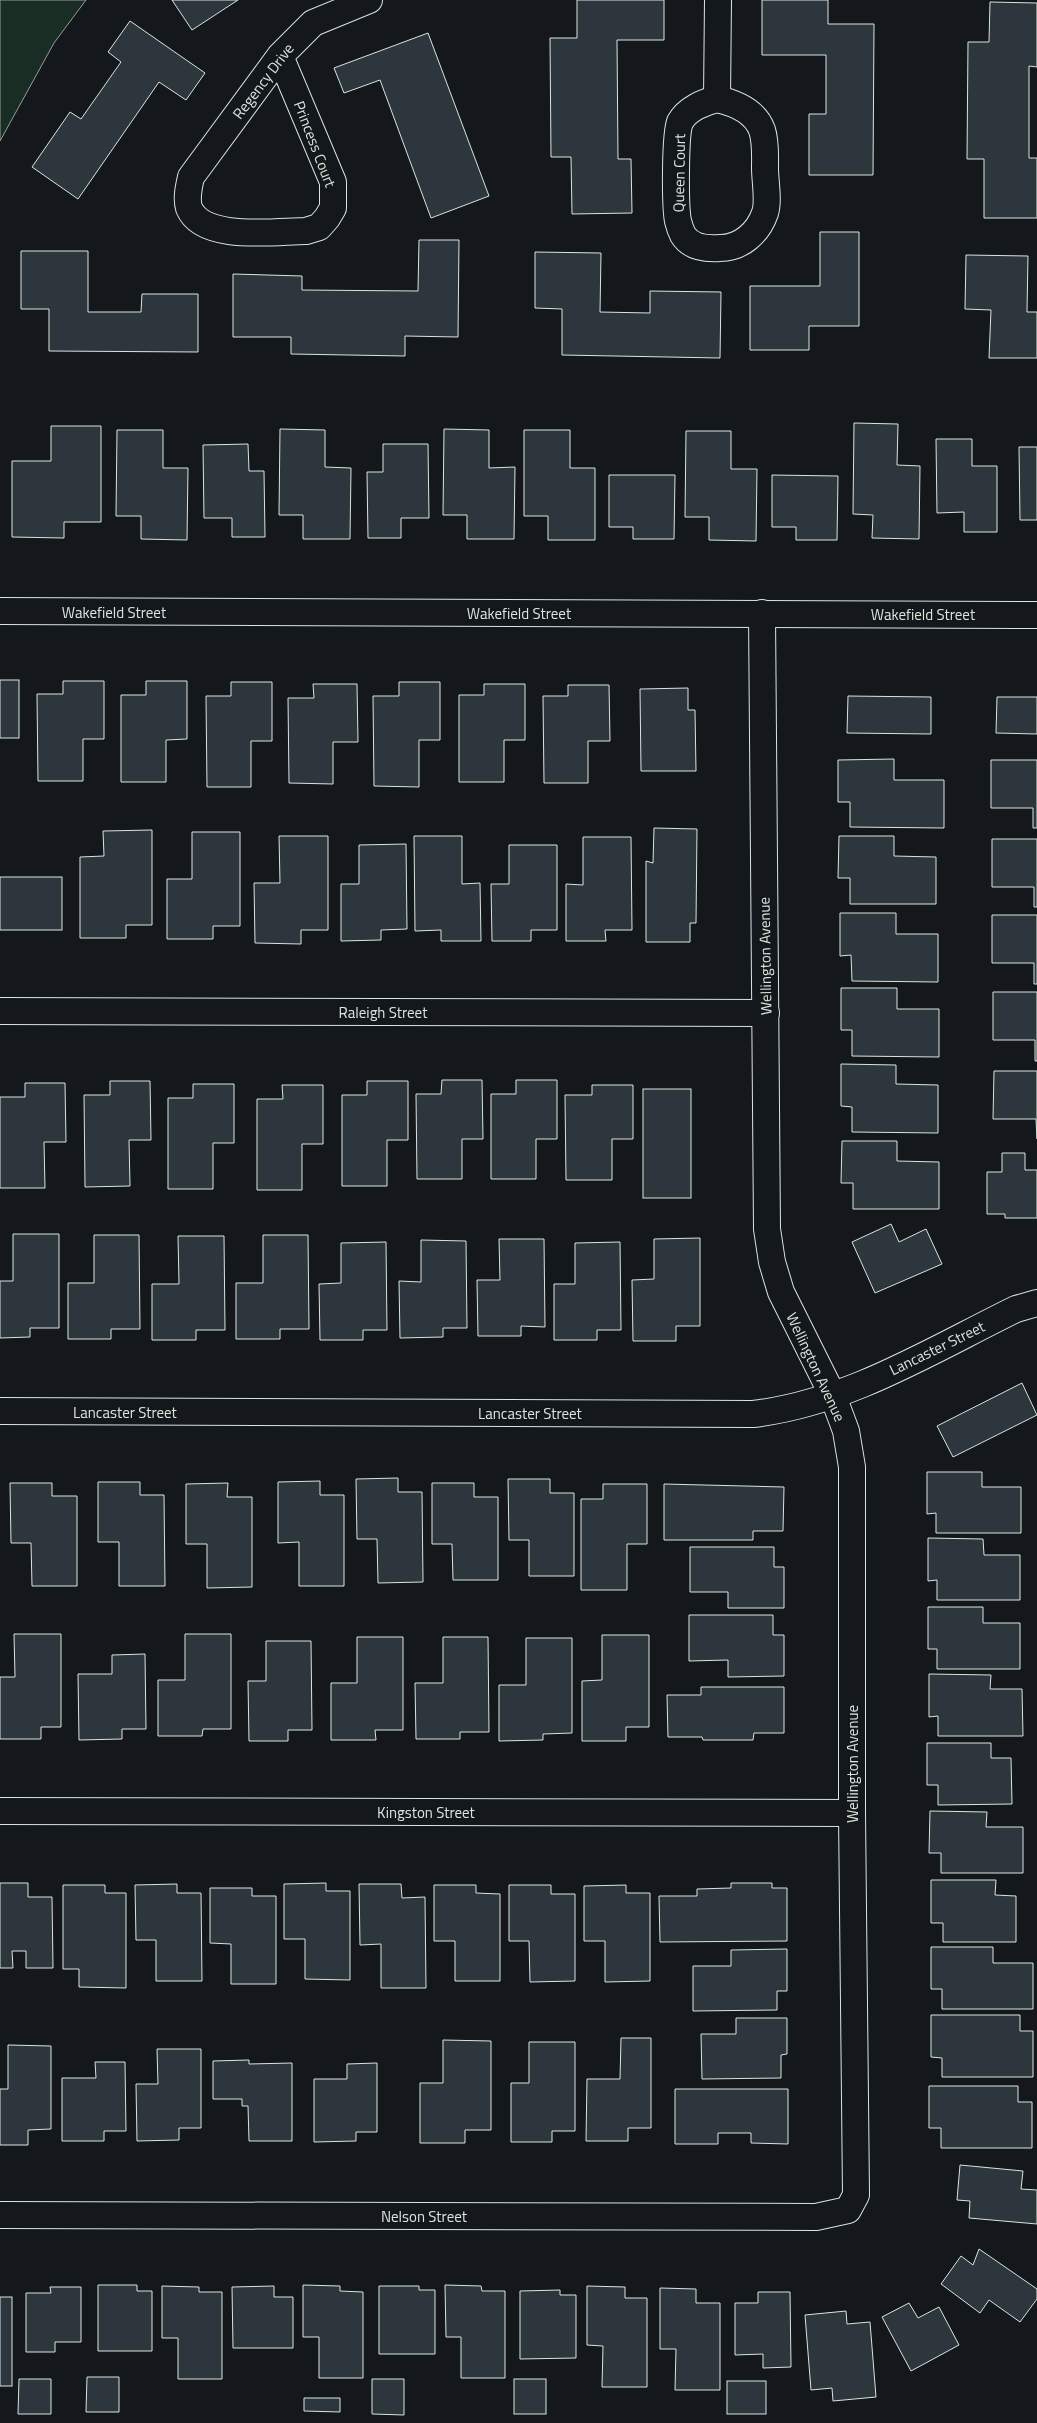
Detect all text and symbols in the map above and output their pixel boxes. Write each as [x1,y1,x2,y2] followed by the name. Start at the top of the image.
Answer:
[227,38,299,124] street label: Regency Drive
[288,97,342,191] street label: Princess Court
[667,133,691,213] street label: Queen Court
[62,601,167,624] street label: Wakefield Street
[467,602,572,625] street label: Wakefield Street
[871,603,976,626] street label: Wakefield Street
[752,897,778,1015] street label: Wellington Avenue
[339,1001,428,1024] street label: Raleigh Street
[781,1309,851,1425] street label: Wellington Avenue
[885,1315,989,1381] street label: Lancaster Street
[73,1401,178,1424] street label: Lancaster Street
[478,1402,583,1425] street label: Lancaster Street
[841,1705,864,1823] street label: Wellington Avenue
[377,1801,476,1824] street label: Kingston Street
[381,2205,468,2228] street label: Nelson Street

